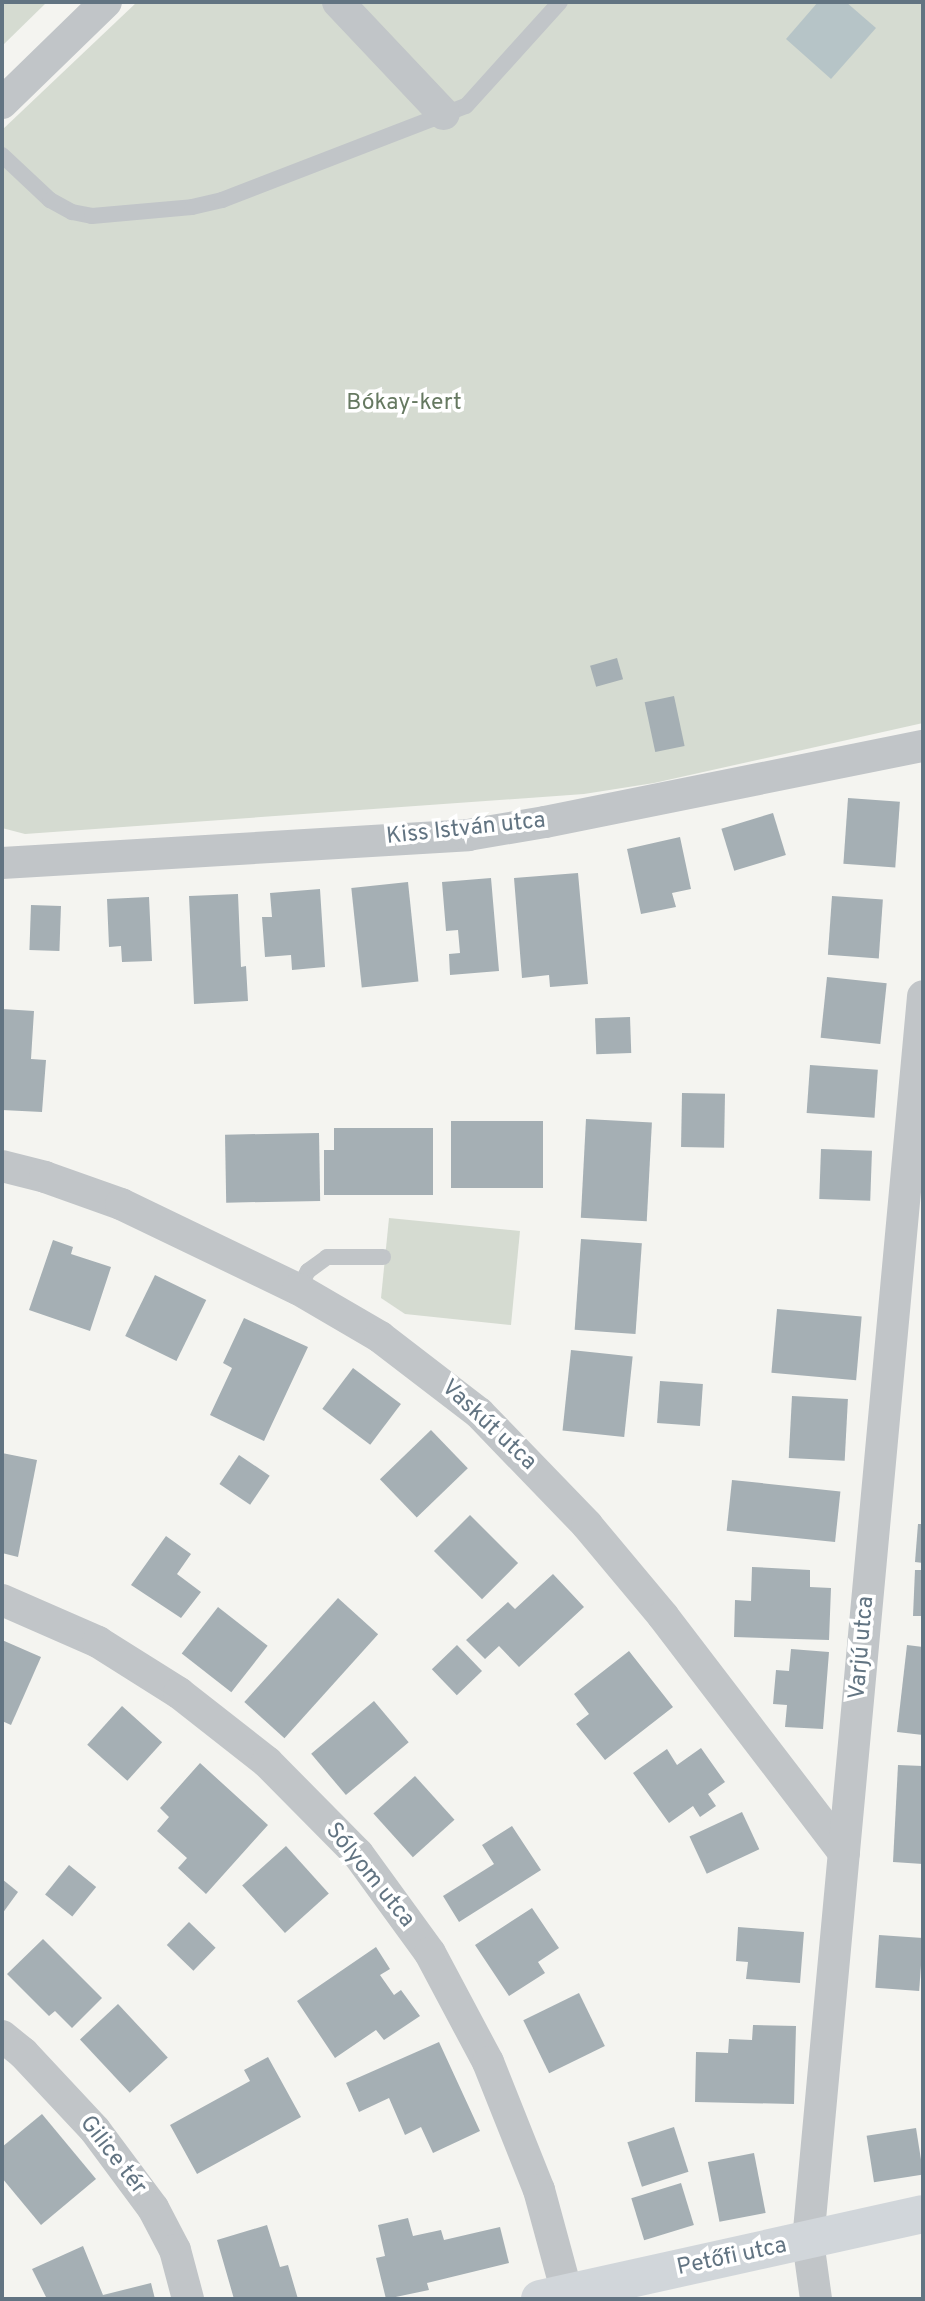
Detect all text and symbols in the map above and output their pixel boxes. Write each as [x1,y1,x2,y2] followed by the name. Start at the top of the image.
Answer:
[346,390,462,418] park label: Bókay-kert
[385,808,547,852] street label: Kiss István utca
[435,1375,541,1477] street label: Vaskút utca
[845,1595,881,1701] street label: Varjú utca
[318,1818,420,1934] street label: Sólyom utca
[73,2111,151,2201] street label: Gilice tér
[675,2233,789,2283] street label: Petőfi utca

